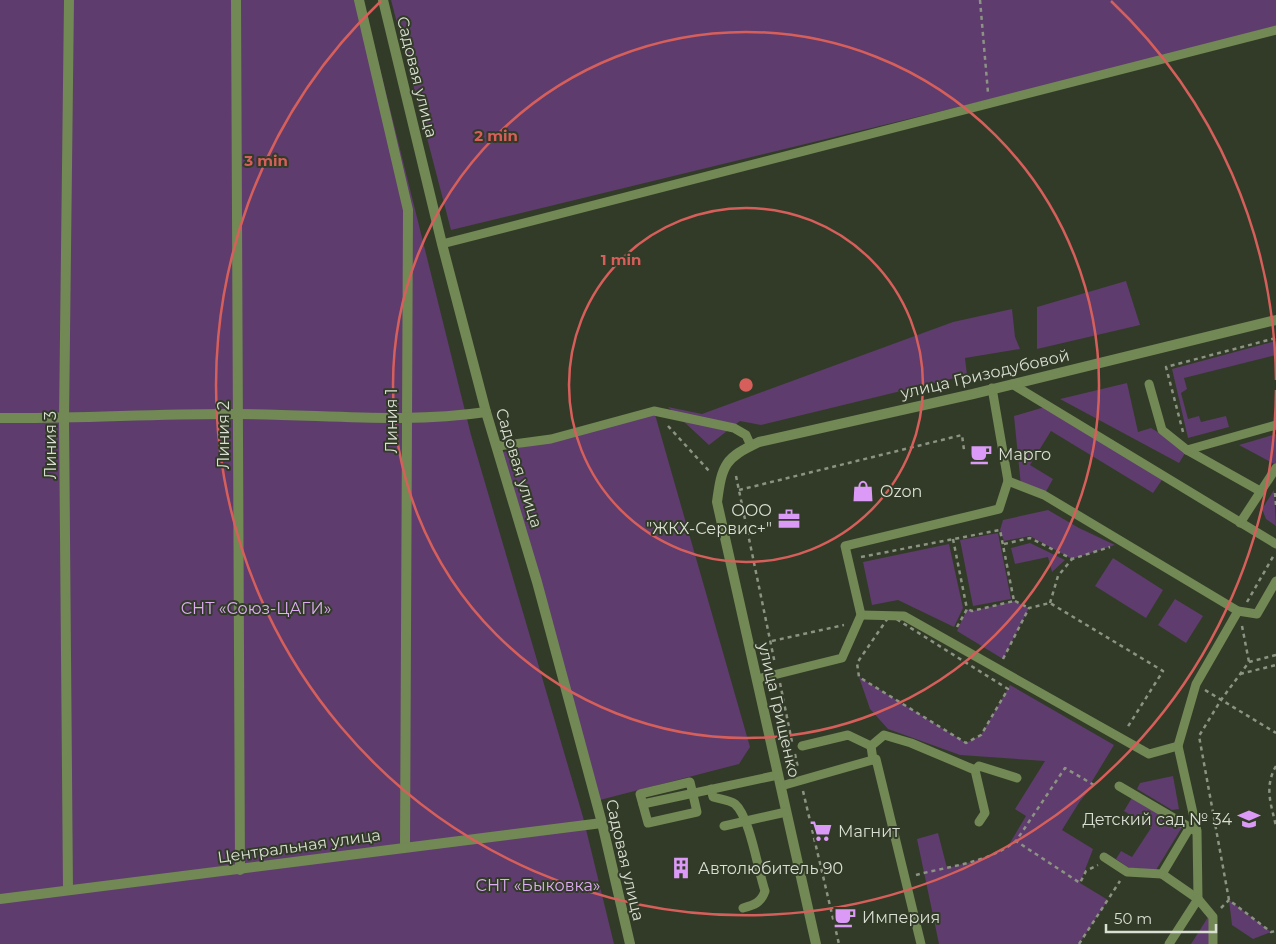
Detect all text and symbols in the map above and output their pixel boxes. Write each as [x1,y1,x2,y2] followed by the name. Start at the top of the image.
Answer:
[393,14,441,140] street label: Садовая улица
[474,126,518,145] text: 2 min
[243,151,288,170] text: 3 min
[601,250,641,269] text: 1 min
[898,345,1071,403] street label: улица Гризодубовой
[737,376,755,394] centre of rings
[382,388,401,454] street label: Линия 1
[214,401,233,469] street label: Линия 2
[492,406,546,530] street label: Садовая улица
[41,411,60,479] street label: Линия 3
[968,441,994,467] cafe icon: Марго
[998,445,1051,464] place label: Марго
[850,478,876,504] shop icon: Ozon
[880,482,922,501] place label: Ozon
[646,501,772,538] place label: ООО "ЖКХ-Сервис+"
[776,506,802,532] office icon: ООО "ЖКХ-Сервис+"
[181,599,331,618] park label: СНТ «Союз-ЦАГИ»
[754,640,804,779] street label: улица Грищенко
[602,797,648,923] street label: Садовая улица
[1236,806,1262,832] school or university icon: Детский сад № 34
[1082,810,1232,829] place label: Детский сад № 34
[808,818,834,844] supermarket icon: Магнит
[838,822,900,841] place label: Магнит
[216,825,382,867] street label: Центральная улица
[668,855,694,881] building icon: Автолюбитель 90
[698,859,843,878] place label: Автолюбитель 90
[475,876,601,895] park label: СНТ «Быковка»
[1106,902,1216,934] scale bar
[832,904,858,930] cafe icon: Империя
[862,908,940,927] place label: Империя
[1114,909,1152,928] text: 50 m

